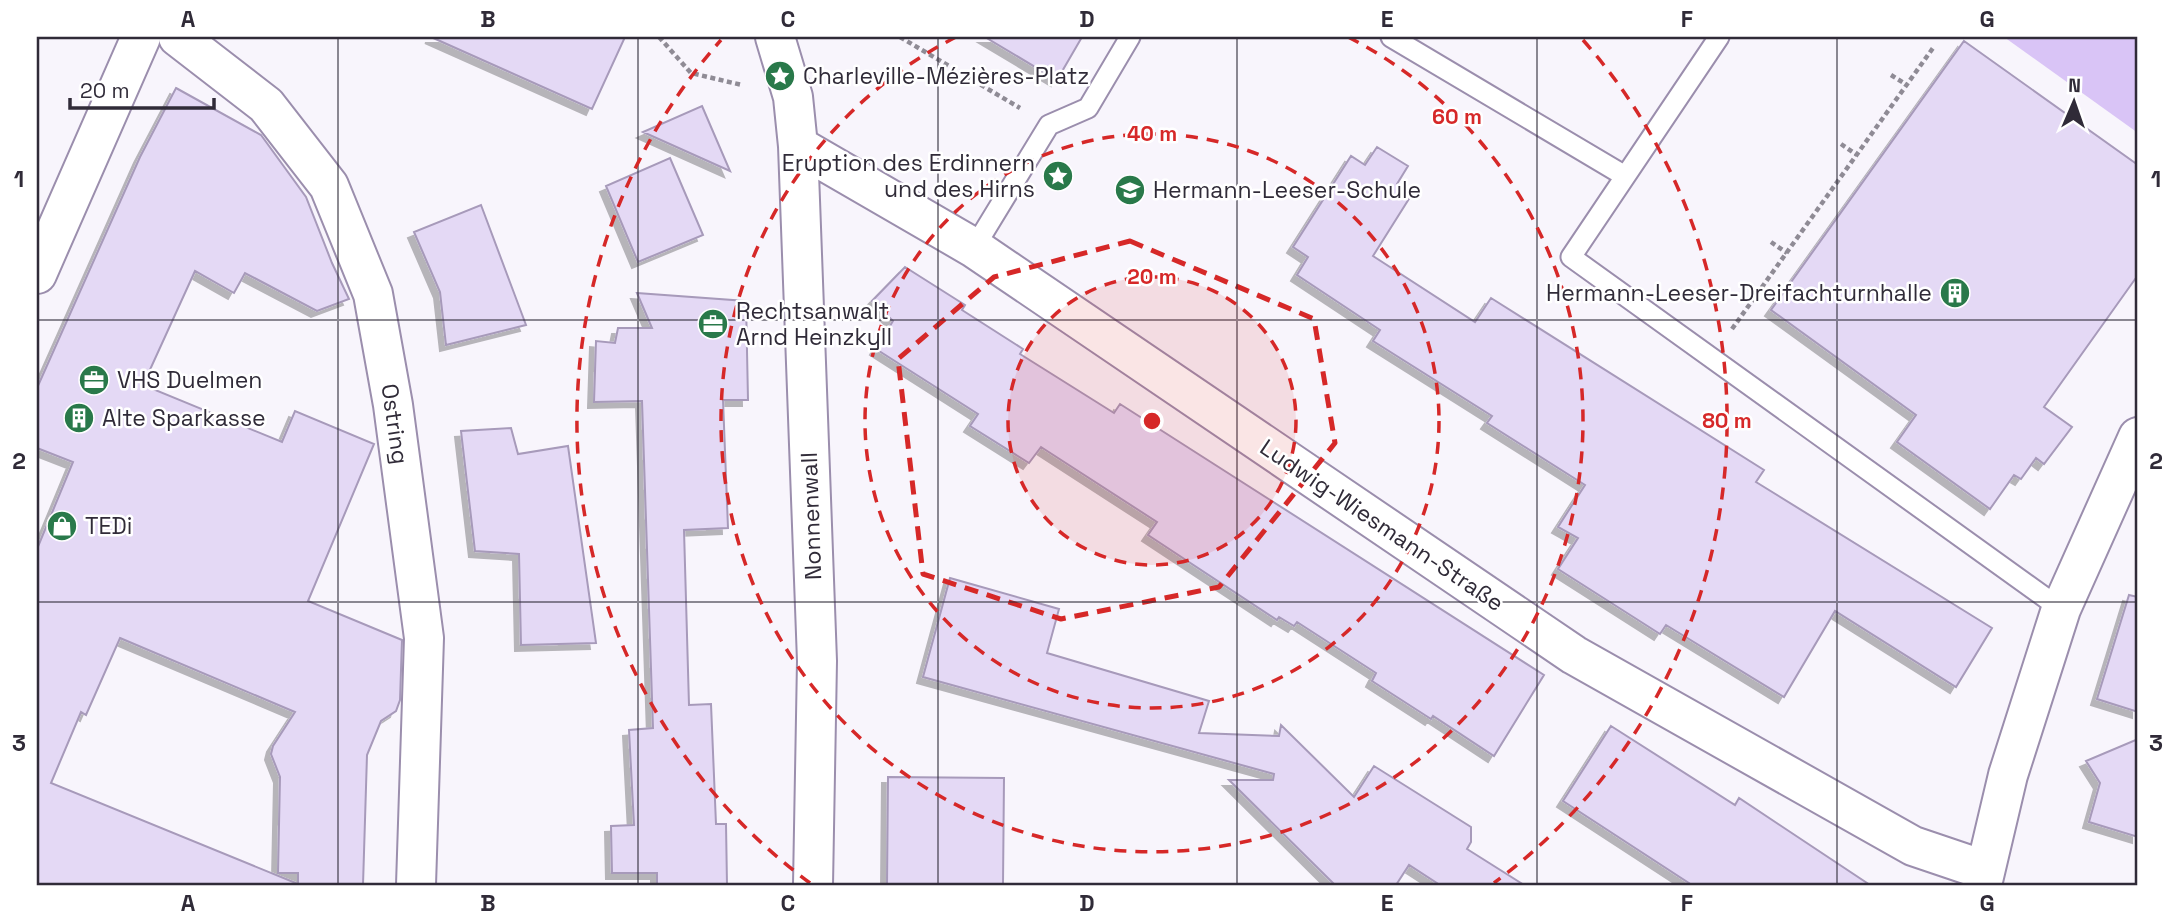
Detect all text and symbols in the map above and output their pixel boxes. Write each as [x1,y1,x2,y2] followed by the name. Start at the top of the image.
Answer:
[181,4,196,34] text: A
[480,4,496,34] text: B
[781,4,795,34] text: C
[1079,4,1095,34] text: D
[1381,4,1393,34] text: E
[1681,4,1693,34] text: F
[1979,4,1995,34] text: G
[763,59,797,93] place icon: Charleville-Mézières-Platz
[803,61,1089,91] place label: Charleville-Mézières-Platz
[70,66,214,110] scale bar
[2038,66,2108,136] north arrow
[2068,73,2081,98] text: N
[80,77,130,104] text: 20 m
[1432,103,1482,130] text: 60 m
[1127,120,1177,147] text: 40 m
[782,148,1035,204] place label: Eruption des Erdinnern und des Hirns
[1041,159,1075,193] place icon: Eruption des Erdinnern und des Hirns
[14,164,24,194] text: 1
[2151,164,2161,194] text: 1
[1113,173,1147,207] school or university icon: Hermann-Leeser-Schule
[1153,175,1421,205] place label: Hermann-Leeser-Schule
[1127,263,1177,290] text: 20 m
[1938,276,1972,310] building icon: Hermann-Leeser-Dreifachturnhalle
[1546,278,1932,308] place label: Hermann-Leeser-Dreifachturnhalle
[736,296,892,352] place label: Rechtsanwalt Arnd Heinzkyll
[696,307,730,341] office icon: Rechtsanwalt Arnd Heinzkyll
[77,363,111,397] office icon: VHS Duelmen
[117,365,262,395] place label: VHS Duelmen
[375,382,415,466] street label: Ostring
[62,401,96,435] building icon: Alte Sparkasse
[102,403,266,433] place label: Alte Sparkasse
[1702,407,1752,434] text: 80 m
[1140,409,1164,433] centre of rings
[1254,432,1510,618] street label: Ludwig-Wiesmann-Straße
[12,446,26,476] text: 2
[2149,446,2163,476] text: 2
[794,452,828,580] street label: Nonnenwall
[45,509,79,543] shop icon: TEDi
[85,511,132,541] place label: TEDi
[12,728,26,758] text: 3
[2149,728,2163,758] text: 3
[181,888,196,918] text: A
[480,888,496,918] text: B
[781,888,795,918] text: C
[1079,888,1095,918] text: D
[1381,888,1393,918] text: E
[1681,888,1693,918] text: F
[1979,888,1995,918] text: G

